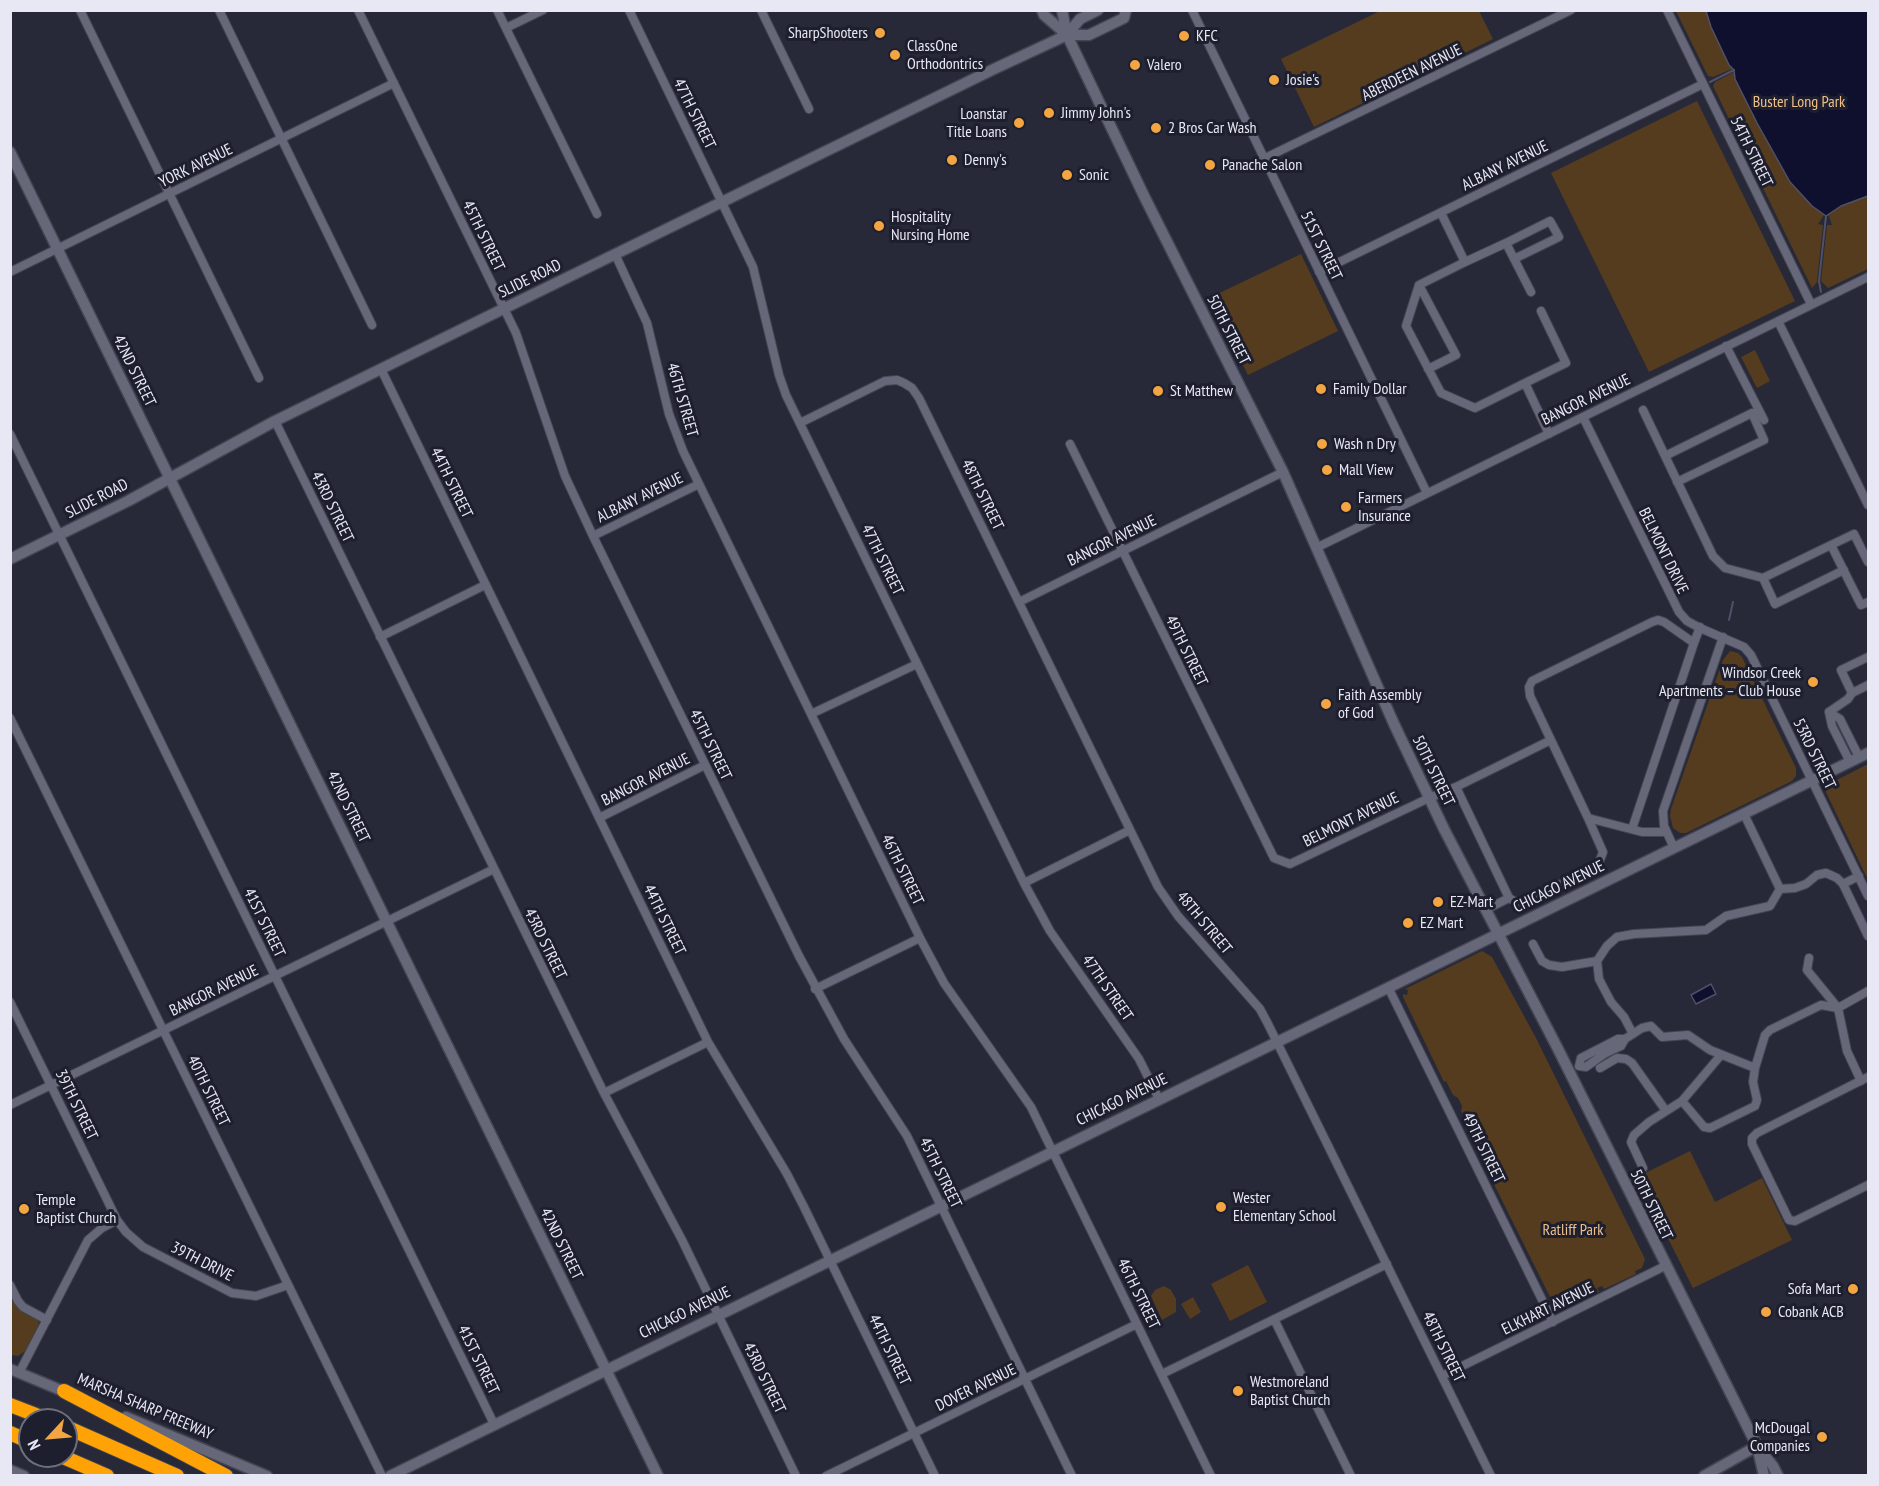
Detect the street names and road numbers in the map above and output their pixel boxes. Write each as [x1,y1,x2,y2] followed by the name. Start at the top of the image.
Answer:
[1359,41,1465,105] street label: ABERDEEN AVENUE
[669,76,719,152] street label: 47TH STREET
[1726,114,1776,190] street label: 54TH STREET
[1459,137,1551,195] street label: ALBANY AVENUE
[156,140,236,192] street label: YORK AVENUE
[458,198,508,274] street label: 45TH STREET
[1296,208,1346,284] street label: 51ST STREET
[495,256,565,302] street label: SLIDE ROAD
[1202,292,1254,368] street label: 50TH STREET
[108,332,160,410] street label: 42ND STREET
[662,361,702,439] street label: 46TH STREET
[1538,370,1634,430] street label: BANGOR AVENUE
[426,445,476,521] street label: 44TH STREET
[957,457,1007,533] street label: 48TH STREET
[307,468,357,546] street label: 43RD STREET
[594,469,686,527] street label: ALBANY AVENUE
[63,475,131,523] street label: SLIDE ROAD
[1634,505,1692,597] street label: BELMONT DRIVE
[1064,511,1160,571] street label: BANGOR AVENUE
[857,522,907,598] street label: 47TH STREET
[1161,613,1211,689] street label: 49TH STREET
[685,707,735,783] street label: 45TH STREET
[1789,715,1839,793] street label: 53RD STREET
[1408,733,1458,809] street label: 50TH STREET
[599,750,693,810] street label: BANGOR AVENUE
[322,768,374,846] street label: 42ND STREET
[1300,789,1402,851] street label: BELMONT AVENUE
[877,832,927,908] street label: 46TH STREET
[1510,857,1608,917] street label: CHICAGO AVENUE
[639,882,689,958] street label: 44TH STREET
[239,885,289,961] street label: 41ST STREET
[1172,888,1236,958] street label: 48TH STREET
[520,905,570,983] street label: 43RD STREET
[1077,951,1137,1025] street label: 47TH STREET
[166,961,262,1021] street label: BANGOR AVENUE
[183,1053,233,1129] street label: 40TH STREET
[51,1067,101,1143] street label: 39TH STREET
[1073,1070,1171,1130] street label: CHICAGO AVENUE
[1458,1110,1508,1186] street label: 49TH STREET
[915,1135,965,1211] street label: 45TH STREET
[1626,1167,1676,1243] street label: 50TH STREET
[535,1205,587,1283] street label: 42ND STREET
[168,1238,236,1286] street label: 39TH DRIVE
[1113,1256,1163,1332] street label: 46TH STREET
[1499,1278,1597,1340] street label: ELKHART AVENUE
[636,1283,734,1343] street label: CHICAGO AVENUE
[1418,1309,1468,1385] street label: 48TH STREET
[864,1312,914,1388] street label: 44TH STREET
[453,1322,503,1398] street label: 41ST STREET
[739,1339,789,1417] street label: 43RD STREET
[933,1360,1019,1416] street label: DOVER AVENUE
[74,1370,216,1444] street label: MARSHA SHARP FREEWAY

